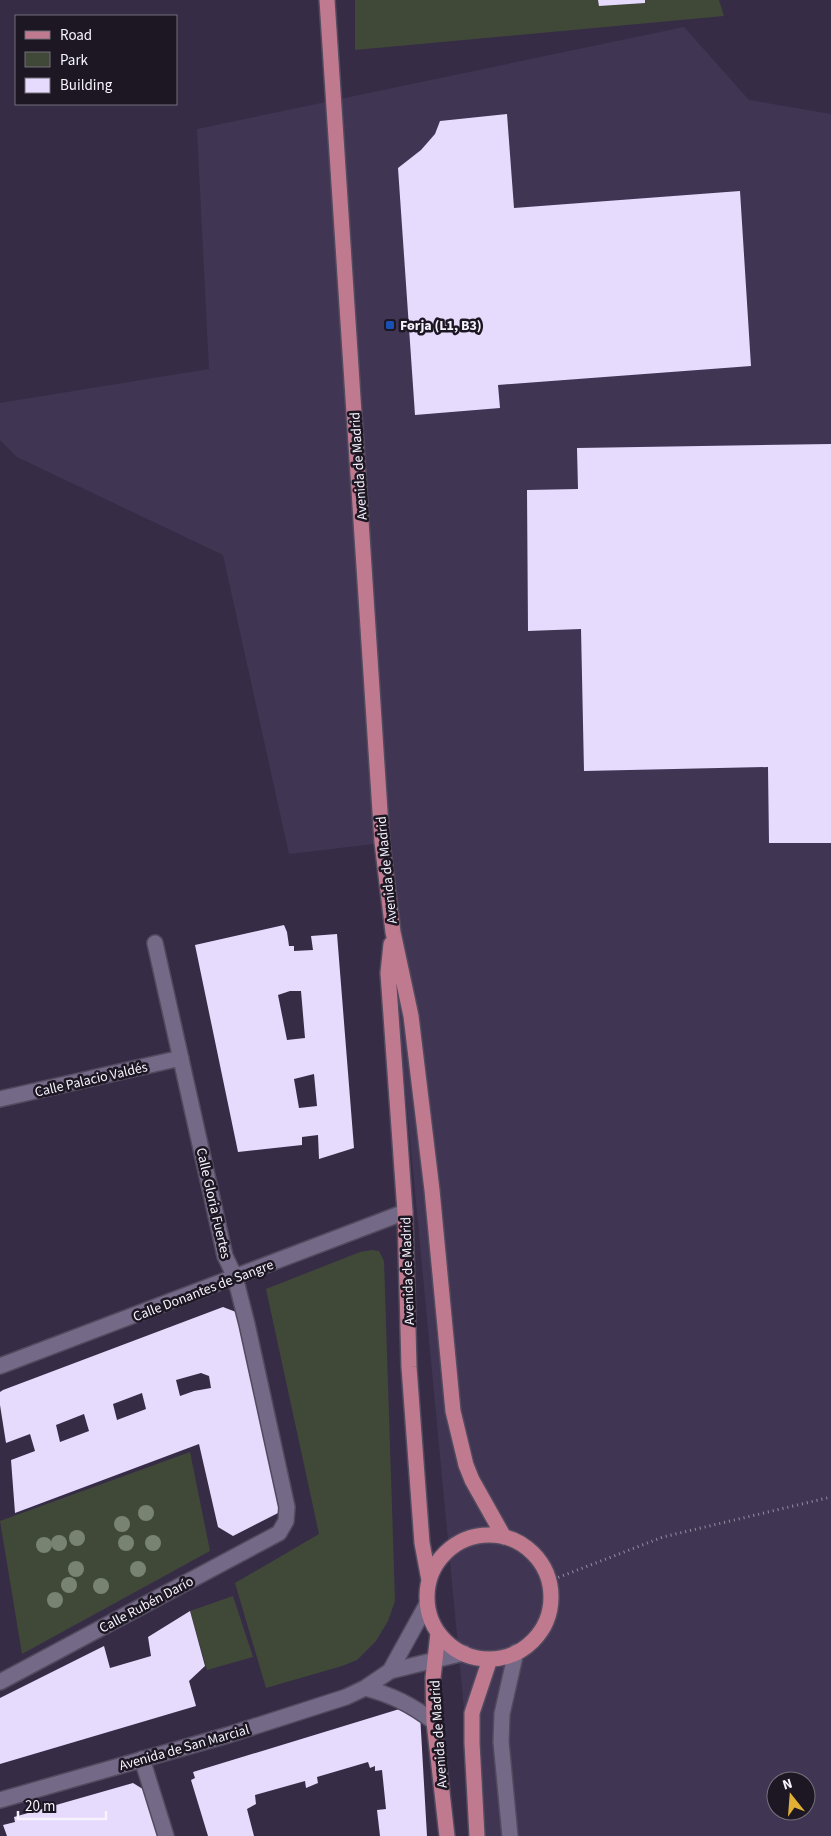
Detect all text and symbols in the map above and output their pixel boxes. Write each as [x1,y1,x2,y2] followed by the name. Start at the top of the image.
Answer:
[15,15,178,105] legend
[60,25,92,46] text: Road
[60,50,89,71] text: Park
[60,75,113,96] text: Building
[400,316,482,336] place label: Forja (L1, B3)
[384,319,396,331] marker: Forja (L1, B3)
[345,411,373,521] street label: Avenida de Madrid
[371,815,403,925] street label: Avenida de Madrid
[33,1057,150,1103] street label: Calle Palacio Valdés
[191,1146,236,1261] street label: Calle Gloria Fuertes
[396,1217,420,1325] street label: Avenida de Madrid
[130,1255,277,1327] street label: Calle Donantes de Sangre
[96,1572,197,1638] street label: Calle Rubén Darío
[425,1679,453,1789] street label: Avenida de Madrid
[117,1720,252,1776] street label: Avenida de San Marcial
[766,1771,816,1821] north arrow
[780,1774,795,1795] text: N
[18,1788,105,1820] scale bar
[25,1796,55,1817] text: 20 m

